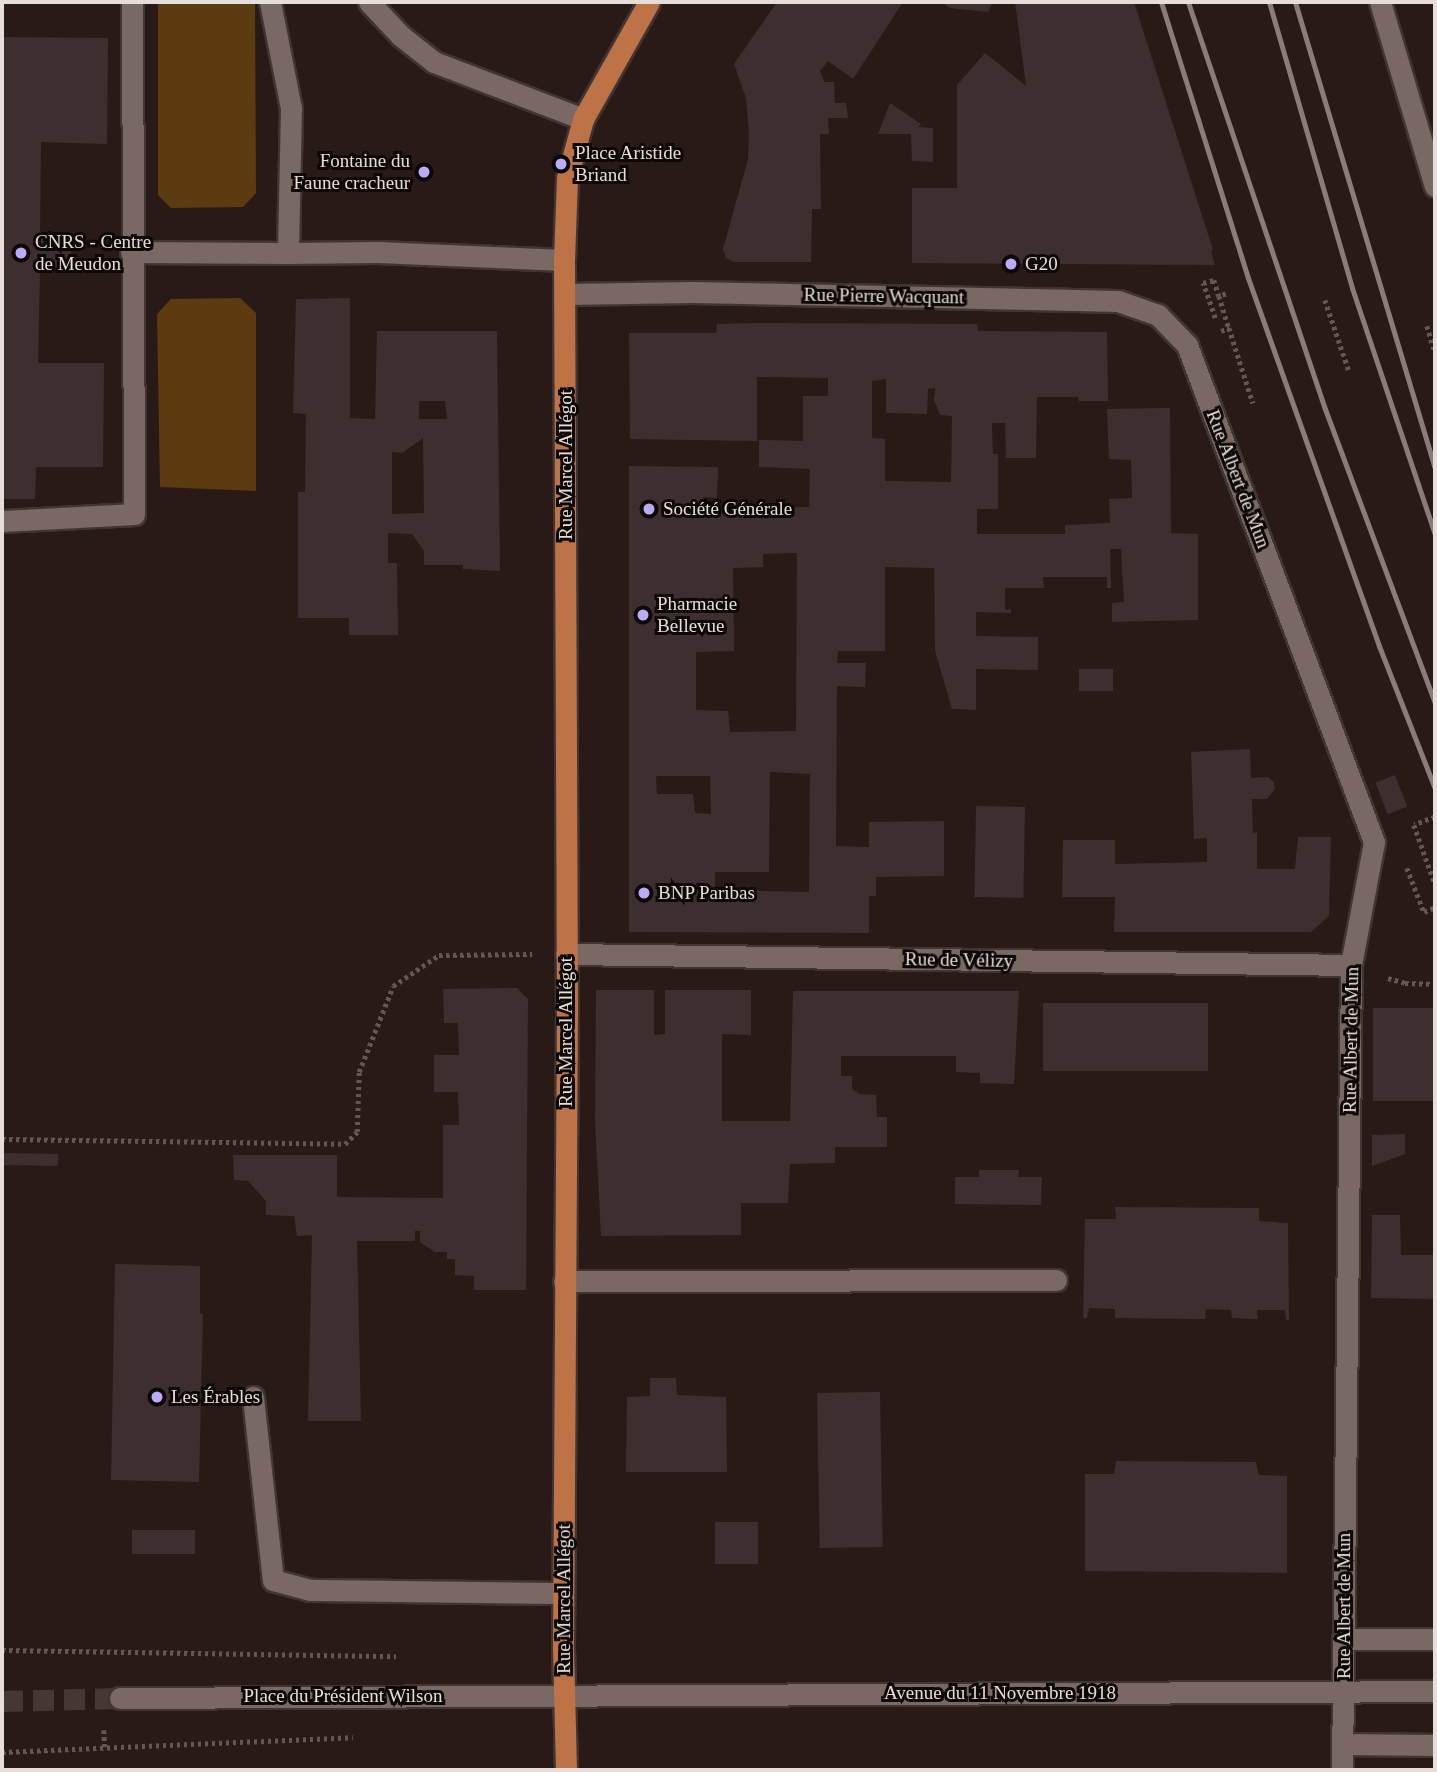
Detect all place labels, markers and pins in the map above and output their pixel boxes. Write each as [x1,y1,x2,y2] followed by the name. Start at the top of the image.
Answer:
[575,142,682,186] place label: Place Aristide Briand
[293,150,410,194] place label: Fontaine du Faune cracheur
[553,156,569,172] marker: Place Aristide Briand
[416,164,432,180] marker: Fontaine du Faune cracheur
[35,231,151,275] place label: CNRS - Centre de Meudon
[13,245,29,261] marker: CNRS - Centre de Meudon
[1025,253,1058,275] place label: G20
[1003,256,1019,272] marker: G20
[663,498,792,520] place label: Société Générale
[641,501,657,517] marker: Société Générale
[657,593,737,637] place label: Pharmacie Bellevue
[635,607,651,623] marker: Pharmacie Bellevue
[658,882,756,904] place label: BNP Paribas
[636,885,652,901] marker: BNP Paribas
[171,1386,260,1408] place label: Les Érables
[149,1389,165,1405] marker: Les Érables

